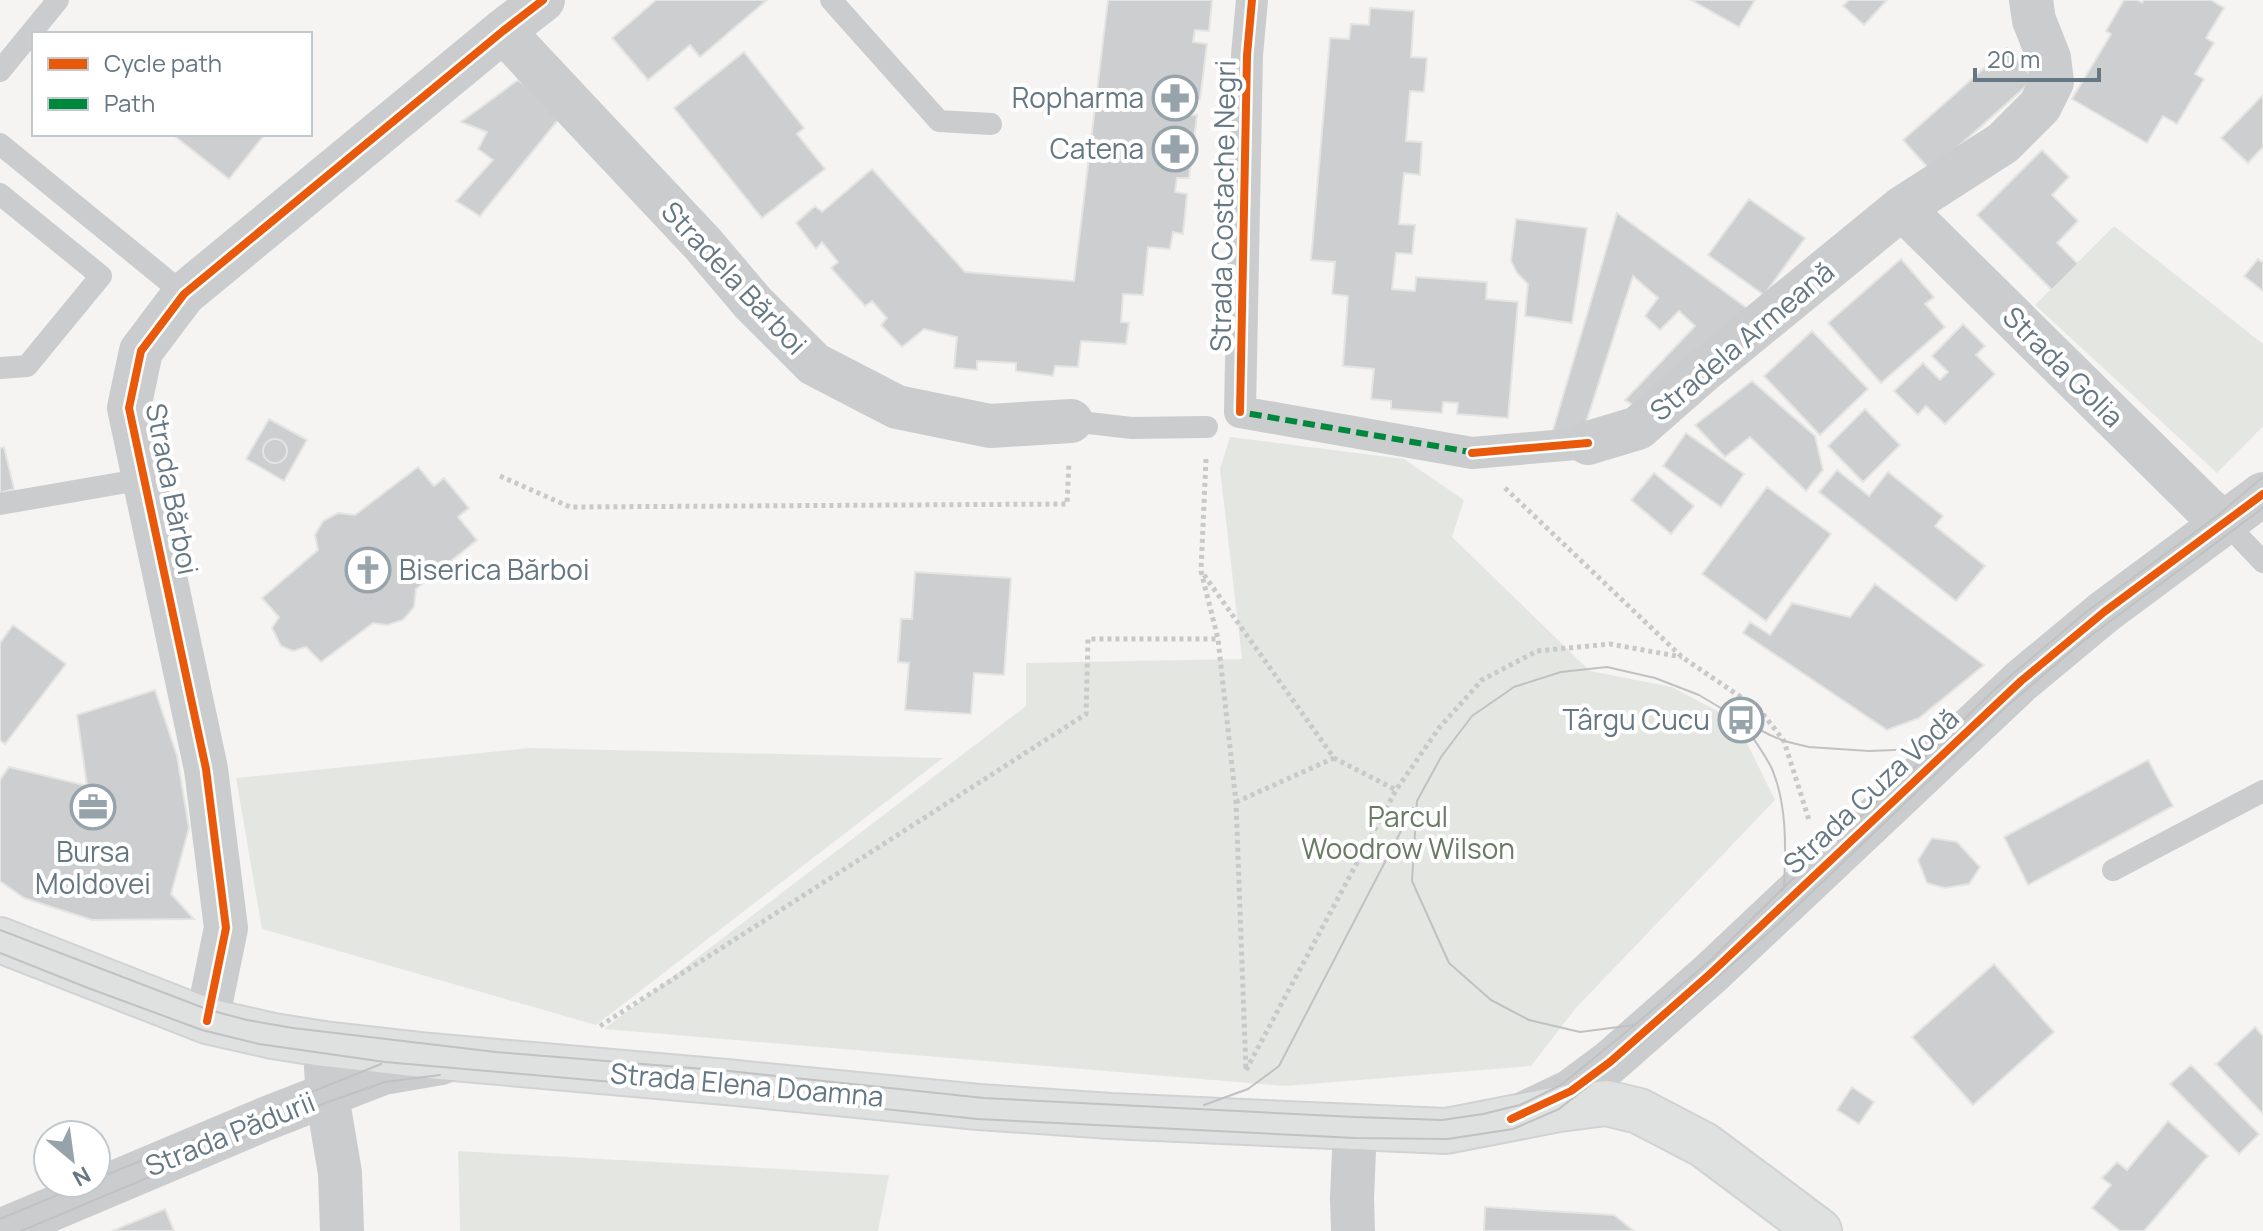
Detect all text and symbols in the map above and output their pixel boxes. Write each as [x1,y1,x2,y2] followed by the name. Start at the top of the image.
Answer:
[32,32,312,136] legend
[1975,32,2099,82] scale bar
[1987,42,2040,75] text: 20 m
[104,46,222,79] text: Cycle path
[1200,60,1244,352] street label: Strada Costache Negri
[1151,74,1199,122] pharmacy icon: Ropharma
[1012,78,1144,116] place label: Ropharma
[104,86,155,119] text: Path
[1151,125,1199,173] pharmacy icon: Catena
[1050,129,1144,167] place label: Catena
[654,192,816,362] street label: Stradela Bărboi
[1641,252,1841,429] street label: Stradela Armeană
[1995,298,2132,435] street label: Strada Golia
[138,400,208,578] street label: Strada Bărboi
[344,546,392,594] church icon: Biserica Bărboi
[399,550,589,588] place label: Biserica Bărboi
[1717,696,1765,744] bus stop icon: Târgu Cucu
[1774,699,1966,882] street label: Strada Cuza Vodă
[1563,700,1710,738] place label: Târgu Cucu
[69,783,117,831] office icon: Bursa Moldovei
[1301,797,1515,867] park label: Parcul Woodrow Wilson
[35,832,151,902] place label: Bursa Moldovei
[609,1053,885,1115] street label: Strada Elena Doamna
[139,1082,320,1184] street label: Strada Pădurii
[32,1119,112,1199] north arrow
[68,1160,96,1193] text: N

